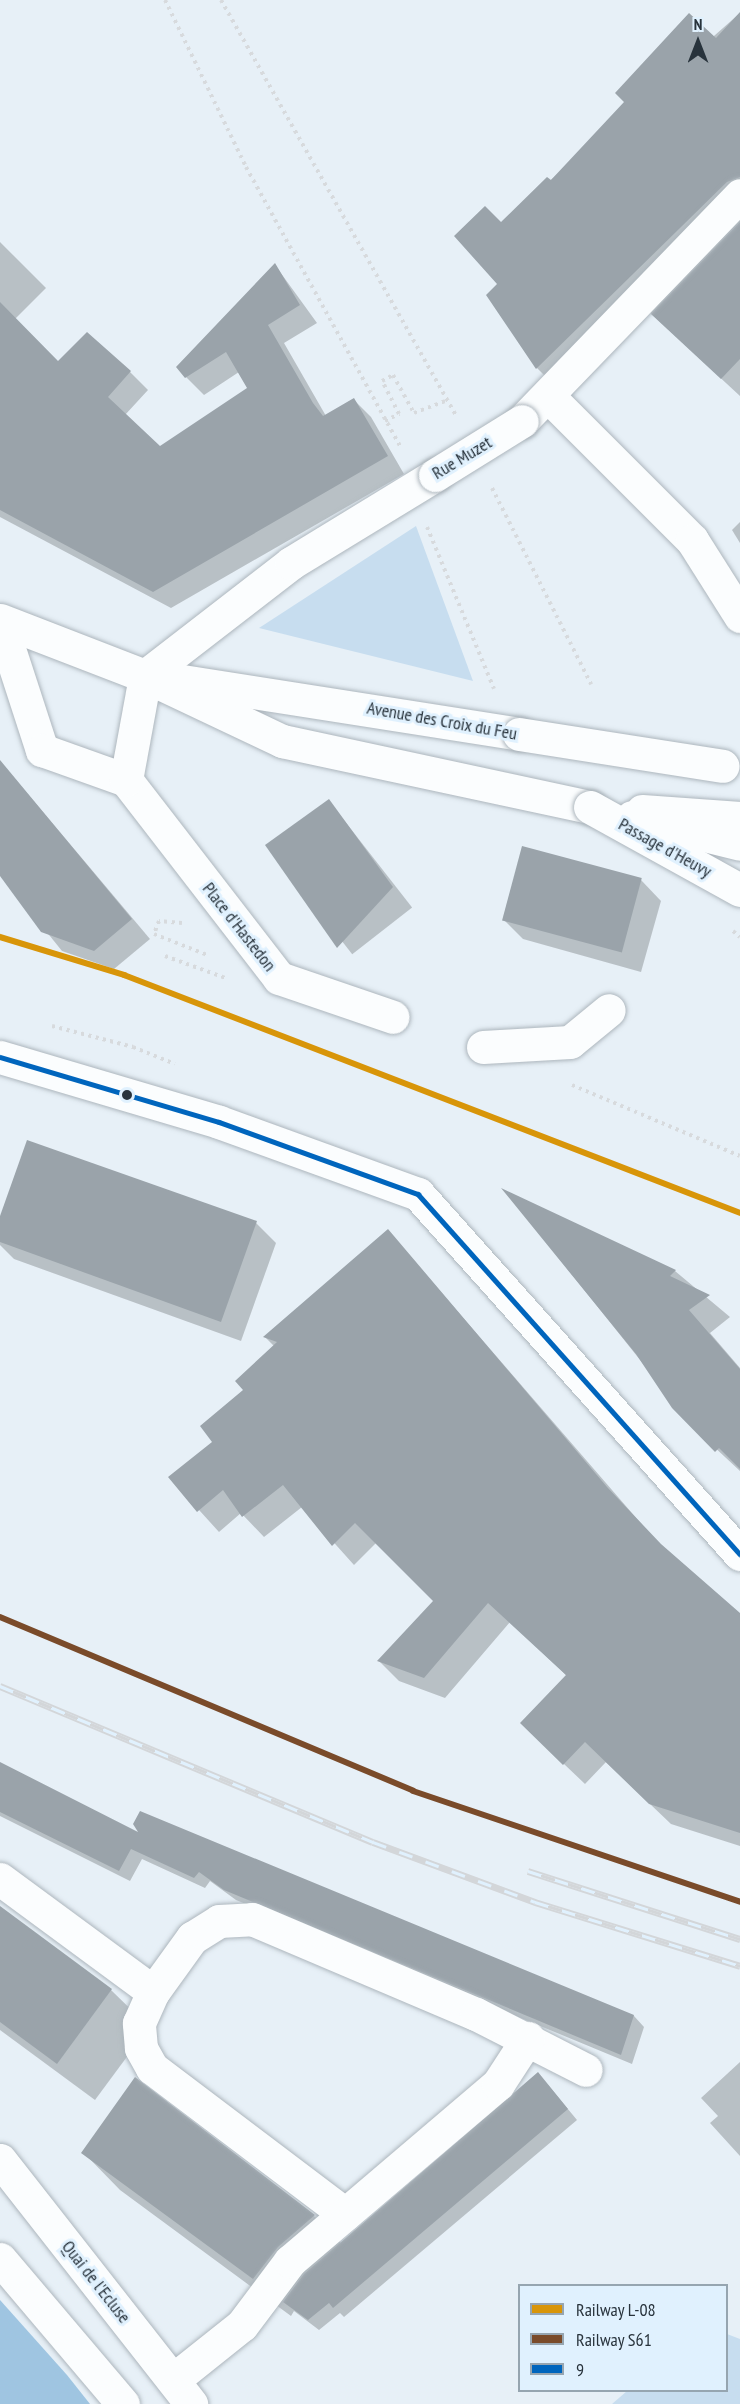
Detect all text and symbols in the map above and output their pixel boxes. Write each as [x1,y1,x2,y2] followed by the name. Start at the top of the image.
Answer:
[668,12,728,72] north arrow
[694,14,702,34] text: N
[428,432,496,484] street label: Rue Muzet
[365,697,519,745] street label: Avenue des Croix du Feu
[615,814,715,882] street label: Passage d'Heuvy
[198,878,280,976] street label: Place d'Hastedon
[121,1089,133,1101] unlabelled marker
[57,2236,135,2328] street label: Quai de l'Ecluse
[518,2284,728,2392] legend
[576,2298,656,2321] text: Railway L-08
[576,2328,652,2351] text: Railway S61
[576,2358,584,2381] text: 9

